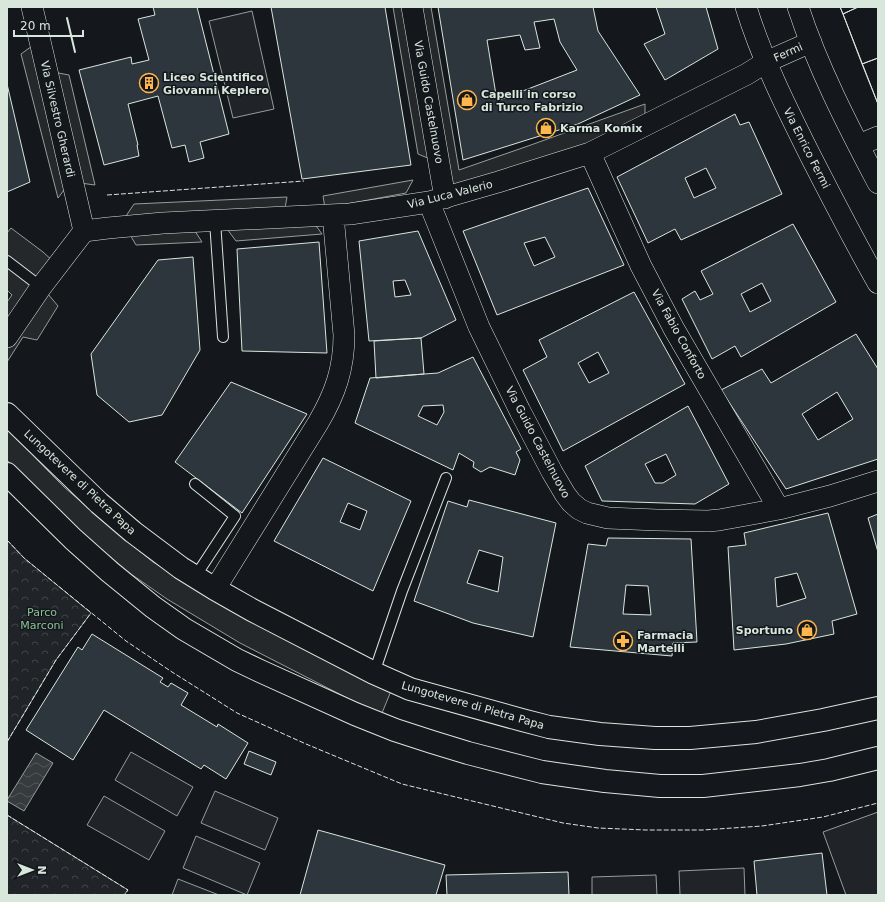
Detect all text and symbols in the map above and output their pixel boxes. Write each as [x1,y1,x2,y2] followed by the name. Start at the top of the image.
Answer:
[14,12,83,38] scale bar
[20,19,51,33] text: 20 m
[411,40,446,165] street label: Via Guido Castelnuovo
[772,40,805,65] street label: Fermi
[38,59,77,179] street label: Via Silvestro Gherardi
[163,71,270,97] place label: Liceo Scientifico Giovanni Keplero
[138,72,160,94] building icon: Liceo Scientifico Giovanni Keplero
[481,88,583,114] place label: Capelli in corso di Turco Fabrizio
[456,89,478,111] shop icon: Capelli in corso di Turco Fabrizio
[781,106,833,191] street label: Via Enrico Fermi
[535,117,557,139] shop icon: Karma Komix
[560,122,642,135] place label: Karma Komix
[406,178,494,211] street label: Via Luca Valerio
[649,287,709,382] street label: Via Fabio Conforto
[503,384,573,501] street label: Via Guido Castelnuovo
[21,427,138,538] street label: Lungotevere di Pietra Papa
[20,606,64,632] park label: Parco Marconi
[796,619,818,641] shop icon: Sportuno
[736,624,793,637] place label: Sportuno
[637,629,693,655] place label: Farmacia Martelli
[612,630,634,652] pharmacy icon: Farmacia Martelli
[400,679,546,732] street label: Lungotevere di Pietra Papa
[12,850,52,890] north arrow
[35,865,48,875] text: N

